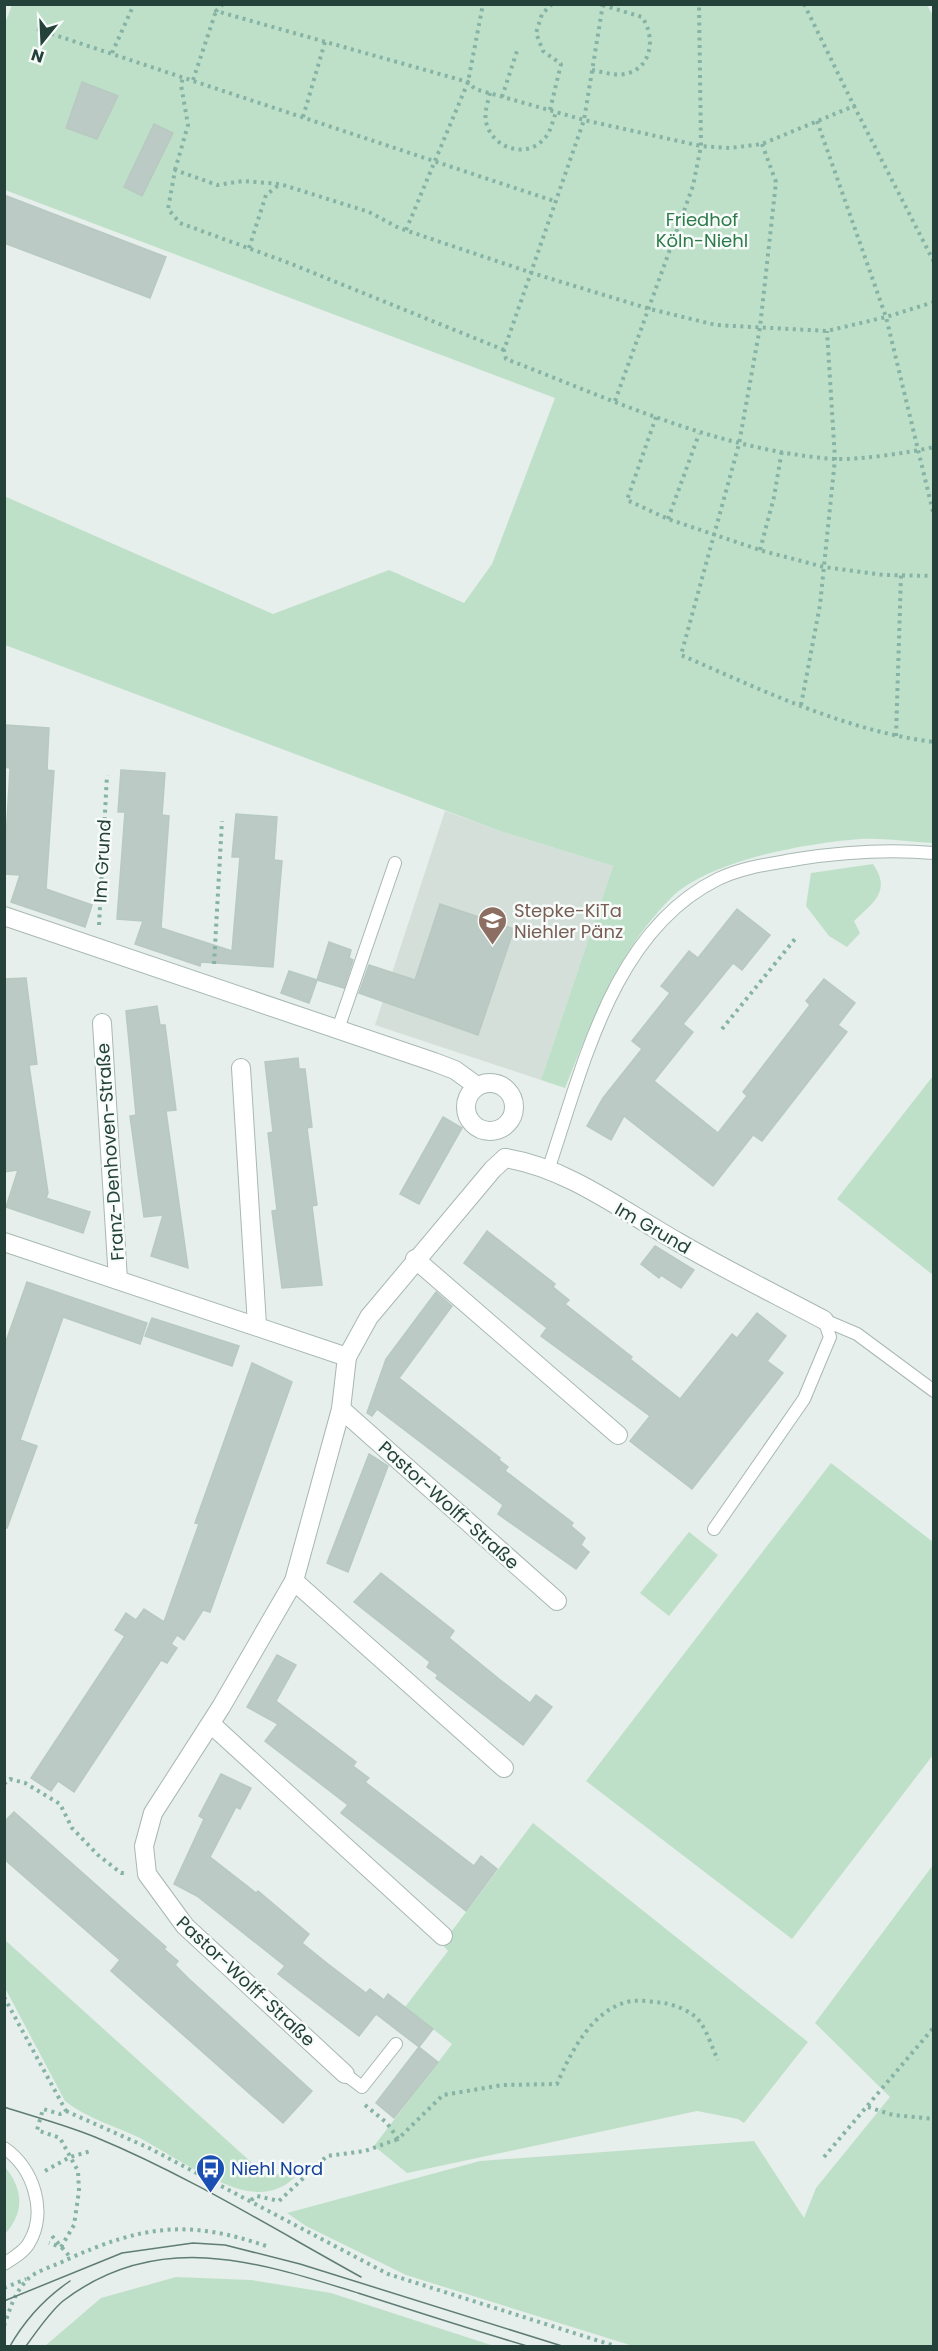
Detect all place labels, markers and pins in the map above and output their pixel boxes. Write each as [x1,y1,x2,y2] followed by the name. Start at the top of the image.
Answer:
[514,898,623,944] place label: Stepke-KiTa Niehler Pänz
[477,904,509,946] school or university icon: Stepke-KiTa Niehler Pänz
[194,2152,226,2194] bus stop icon: Niehl Nord
[231,2156,323,2181] place label: Niehl Nord

